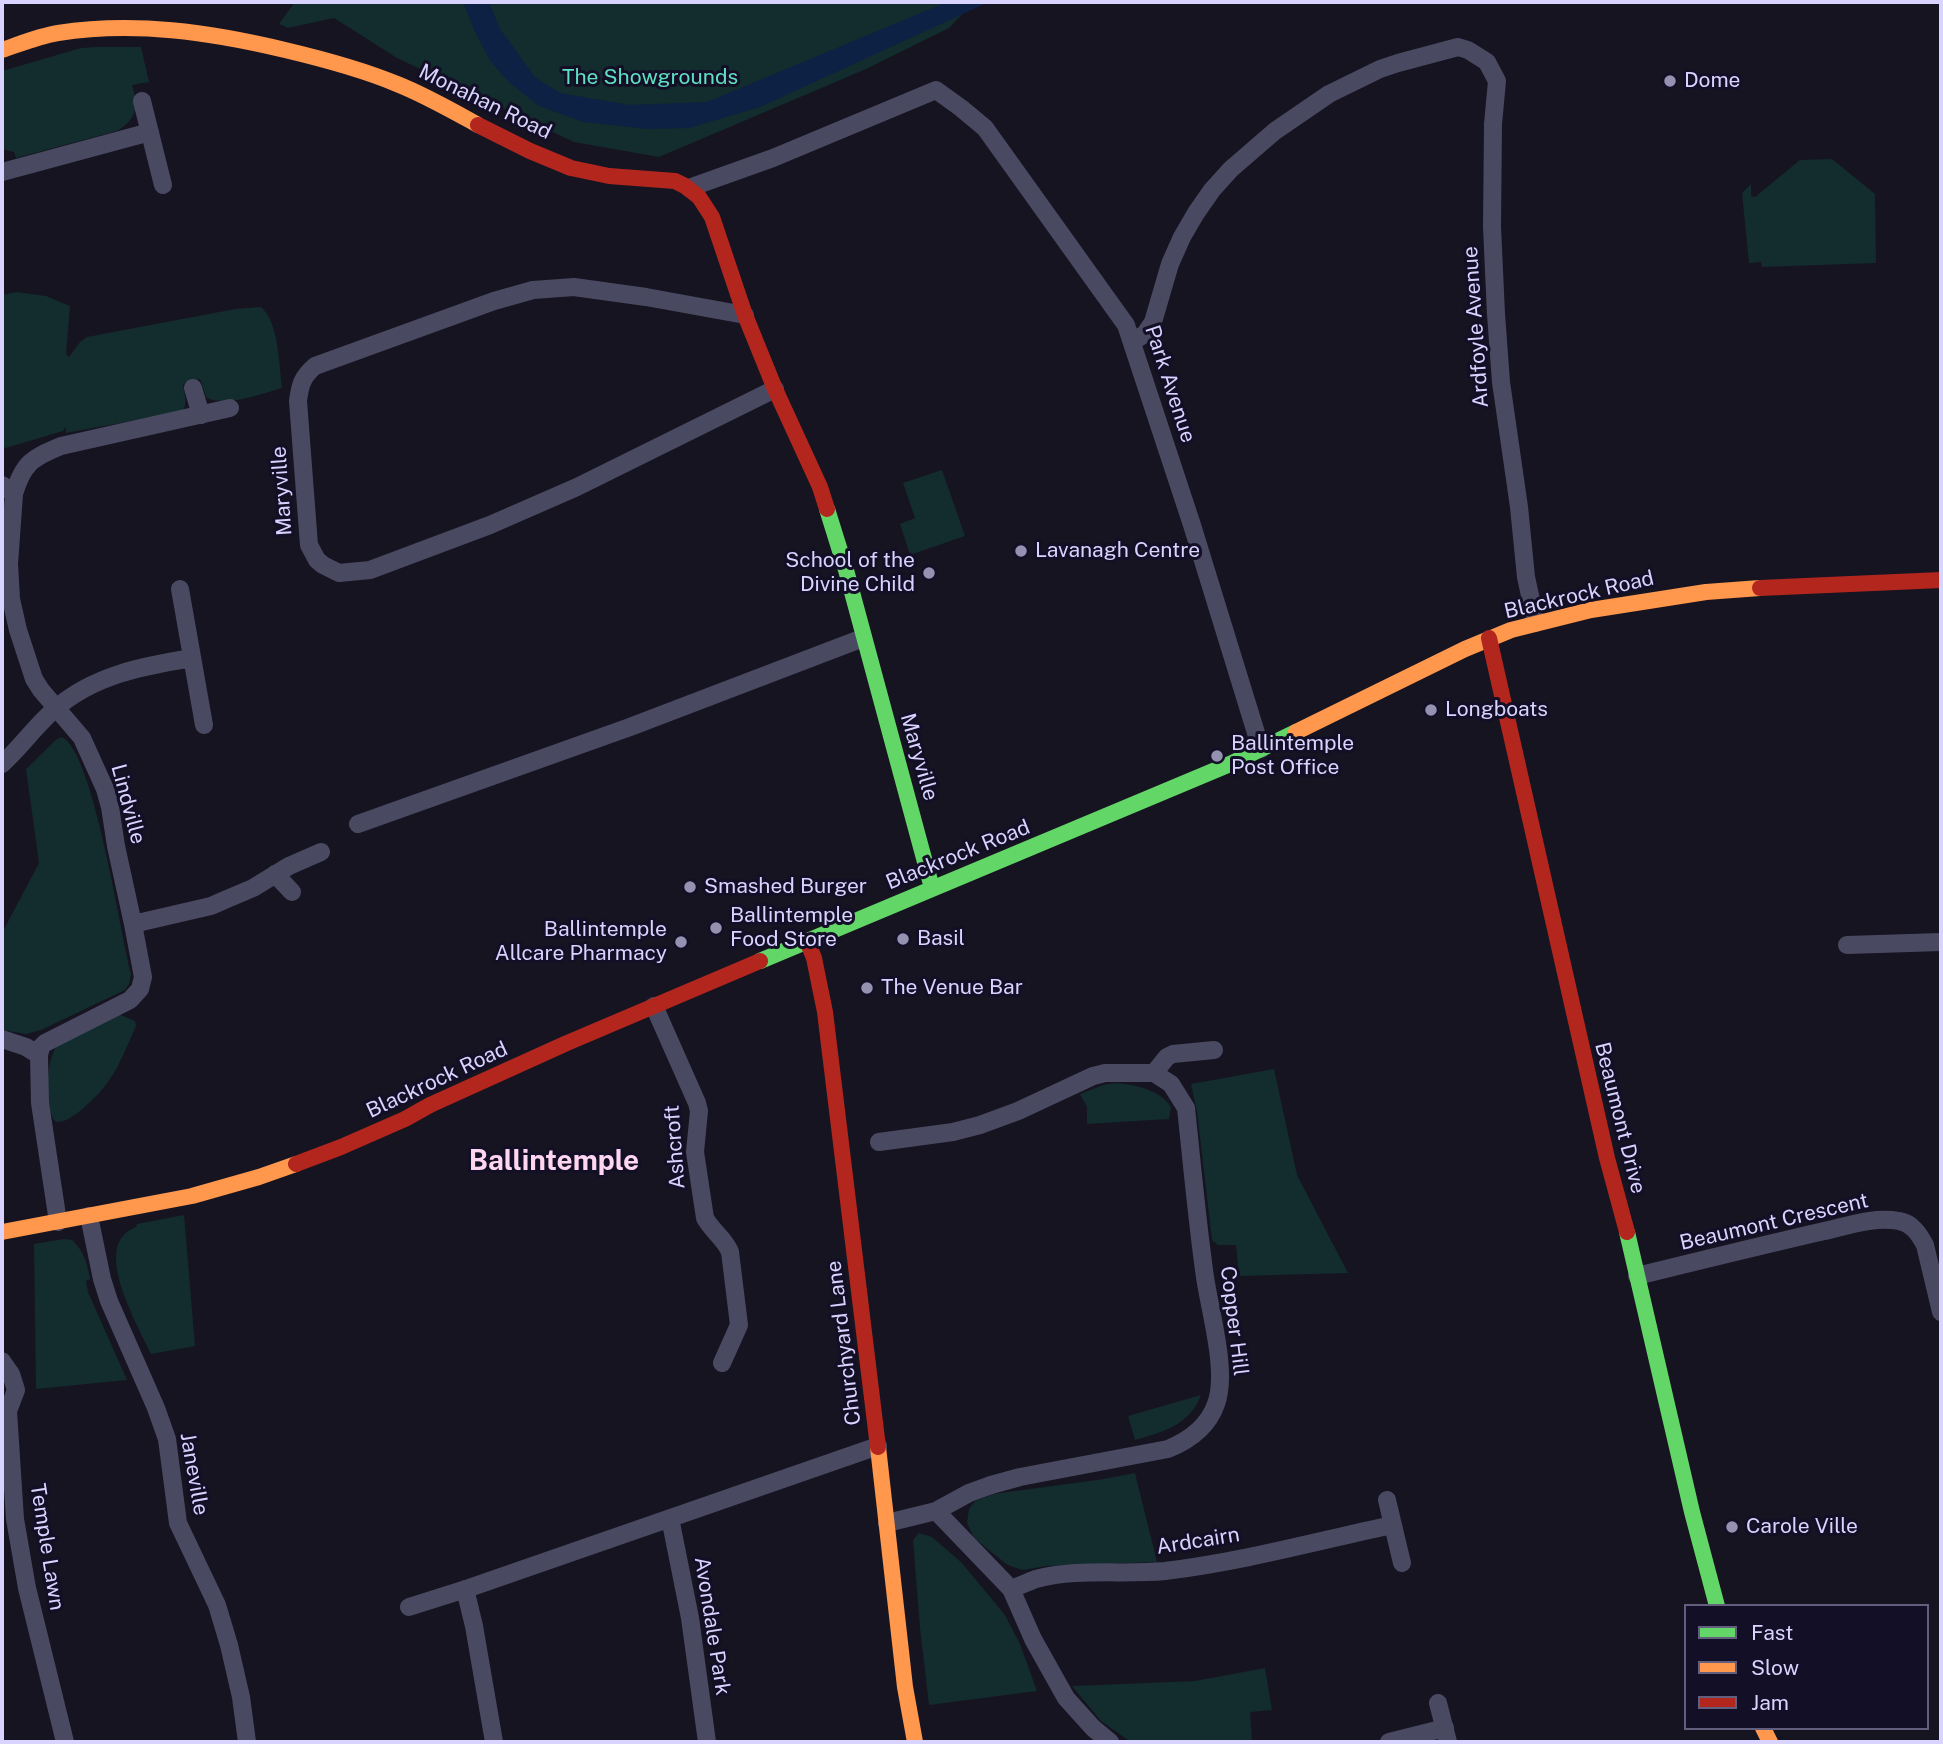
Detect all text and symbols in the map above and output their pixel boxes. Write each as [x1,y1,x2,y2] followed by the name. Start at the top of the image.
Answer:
[414,59,556,145] street label: Monahan Road
[562,65,738,91] park label: The Showgrounds
[1684,68,1741,94] place label: Dome
[1662,73,1678,89] marker: Dome
[1458,246,1494,408] street label: Ardfoyle Avenue
[1139,322,1201,446] street label: Park Avenue
[266,445,298,537] street label: Maryville
[1035,538,1200,564] place label: Lavanagh Centre
[1013,543,1029,559] marker: Lavanagh Centre
[785,548,915,598] place label: School of the Divine Child
[921,565,937,581] marker: School of the Divine Child
[1502,566,1656,624] street label: Blackrock Road
[1445,697,1548,723] place label: Longboats
[1423,702,1439,718] marker: Longboats
[895,710,943,804] street label: Maryville
[1231,731,1354,781] place label: Ballintemple Post Office
[1209,748,1225,764] marker: Ballintemple Post Office
[105,761,151,847] street label: Lindville
[882,815,1034,895] street label: Blackrock Road
[704,874,867,900] place label: Smashed Burger
[682,879,698,895] marker: Smashed Burger
[730,903,853,953] place label: Ballintemple Food Store
[495,917,667,967] place label: Ballintemple Allcare Pharmacy
[708,920,724,936] marker: Ballintemple Food Store
[917,926,965,952] place label: Basil
[895,931,911,947] marker: Basil
[673,934,689,950] marker: Ballintemple Allcare Pharmacy
[881,975,1023,1001] place label: The Venue Bar
[859,980,875,996] marker: The Venue Bar
[362,1036,512,1124] street label: Blackrock Road
[1589,1040,1651,1196] street label: Beaumont Drive
[660,1104,690,1190] street label: Ashcroft
[469,1144,639,1178] district label: Ballintemple
[1677,1188,1871,1256] street label: Beaumont Crescent
[821,1259,867,1427] street label: Churchyard Lane
[1215,1265,1253,1377] street label: Copper Hill
[174,1431,214,1517] street label: Janeville
[25,1482,69,1612] street label: Temple Lawn
[1746,1514,1858,1540] place label: Carole Ville
[1724,1519,1740,1535] marker: Carole Ville
[1155,1522,1241,1560] street label: Ardcairn
[689,1555,735,1697] street label: Avondale Park
[1684,1604,1929,1730] legend
[1751,1620,1793,1645] text: Fast
[1751,1655,1799,1680] text: Slow
[1751,1690,1789,1715] text: Jam

